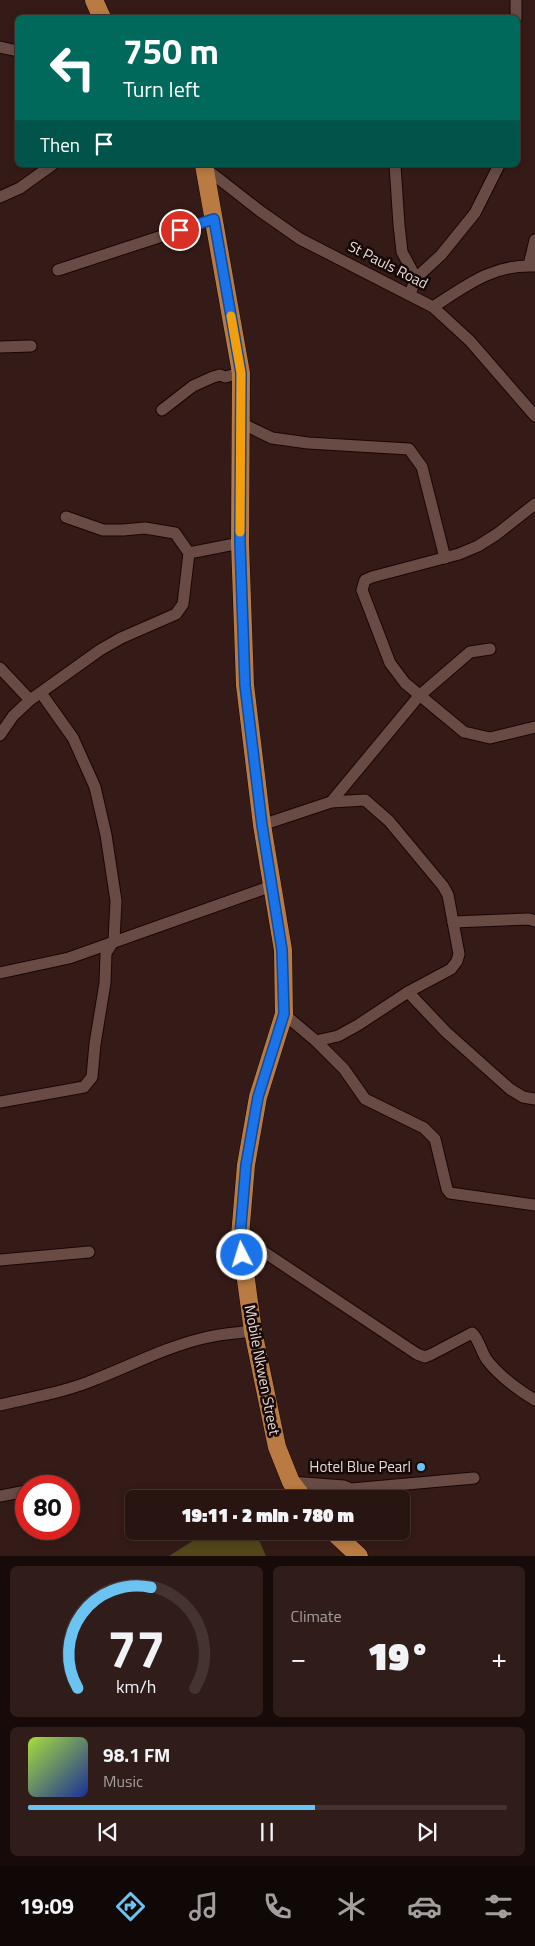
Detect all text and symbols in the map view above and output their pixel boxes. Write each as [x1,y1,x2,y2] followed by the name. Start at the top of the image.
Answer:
[123,24,219,78] text: 750 m
[40,35,105,100] icon: left
[123,72,200,106] text: Turn left
[40,130,80,159] text: Then
[90,130,118,158] icon: arrive
[159,209,201,251] pin
[166,216,194,244] icon: arrive
[344,235,432,295] street label: St Pauls Road
[215,1228,267,1280] position arrow
[239,1303,287,1438] street label: Mobile Nkwen Street
[309,1455,411,1478] place label: Hotel Blue Pearl
[415,1461,427,1473] marker: Hotel Blue Pearl
[15,1475,80,1540] speed limit sign: 80
[181,1500,354,1529] text: 19:11 · 2 min · 780 m
[291,1604,342,1628] text: Climate
[107,1608,165,1687] text: 77
[367,1627,430,1685] text: 19°
[291,1636,306,1679] text: −
[491,1636,507,1679] text: +
[116,1673,156,1700] text: km/h
[103,1740,170,1769] text: 98.1 FM
[103,1769,143,1793] text: Music
[94,1818,122,1846] icon: previous
[253,1818,281,1846] icon: pause
[413,1818,441,1846] icon: next
[19,1889,74,1923] text: 19:09
[113,1889,148,1924] icon: directions
[186,1889,221,1924] icon: music
[260,1889,295,1924] icon: phone
[334,1889,369,1924] icon: climate
[407,1889,442,1924] icon: car
[481,1889,516,1924] icon: filters

